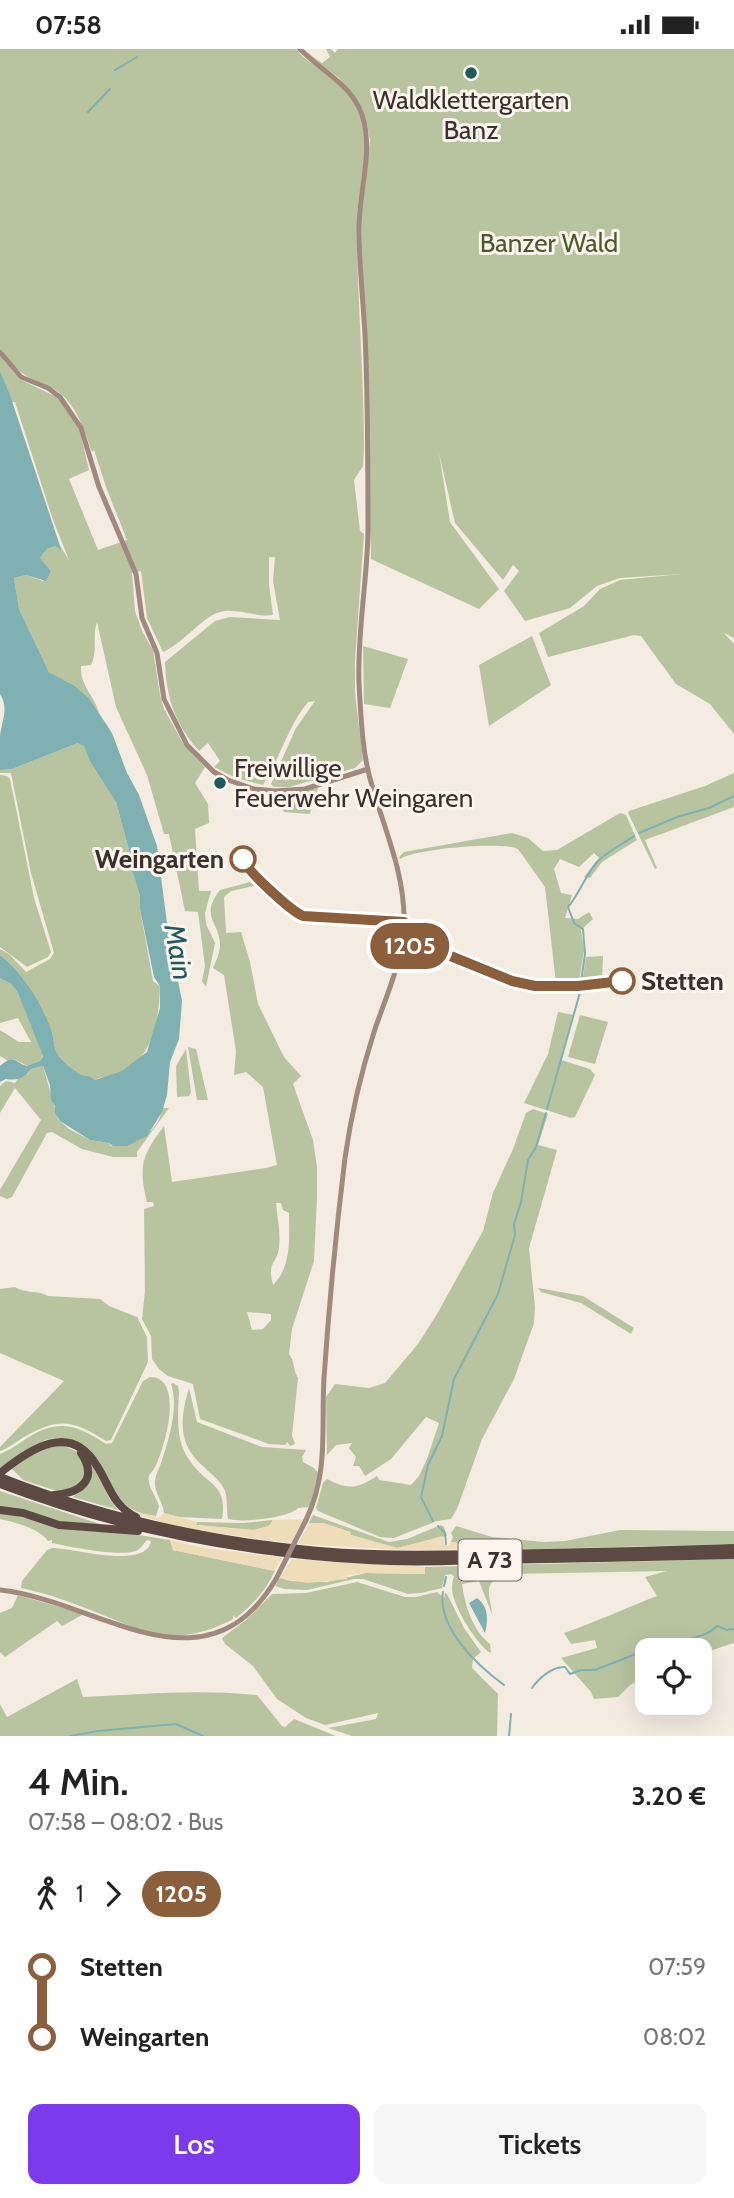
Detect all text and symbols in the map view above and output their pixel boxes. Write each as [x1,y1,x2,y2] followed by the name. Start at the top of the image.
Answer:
[35,9,102,41] text: 07:58
[463,65,479,81] marker: Waldklettergarten Banz
[373,84,569,146] place label: Waldklettergarten Banz
[480,227,618,259] park label: Banzer Wald
[234,752,473,814] place label: Freiwillige Feuerwehr Weingaren
[212,775,228,791] marker: Freiwillige Feuerwehr Weingaren
[95,843,224,875] place label: Weingarten
[230,846,256,872] marker: Weingarten
[157,920,201,983] water label: Main
[361,923,459,969] line badge: 1205
[384,931,436,960] text: 1205
[641,965,724,997] place label: Stetten
[609,968,635,994] marker: Stetten
[458,1539,522,1581] road number: A 73
[635,1638,712,1715] map controls
[635,1638,712,1715] button: locate
[28,1758,129,1805] text: 4 Min.
[632,1780,706,1812] text: 3.20 €
[28,1808,223,1836] text: 07:58 – 08:02 · Bus
[28,1875,66,1913] icon: walk
[94,1875,132,1913] icon: forward
[156,1879,207,1908] text: 1205
[76,1880,84,1908] text: 1
[80,1951,163,1983] text: Stetten
[648,1953,706,1981] text: 07:59
[80,2021,209,2053] text: Weingarten
[643,2023,706,2051] text: 08:02
[28,2104,360,2184] button: Los
[374,2104,706,2184] button: Tickets

